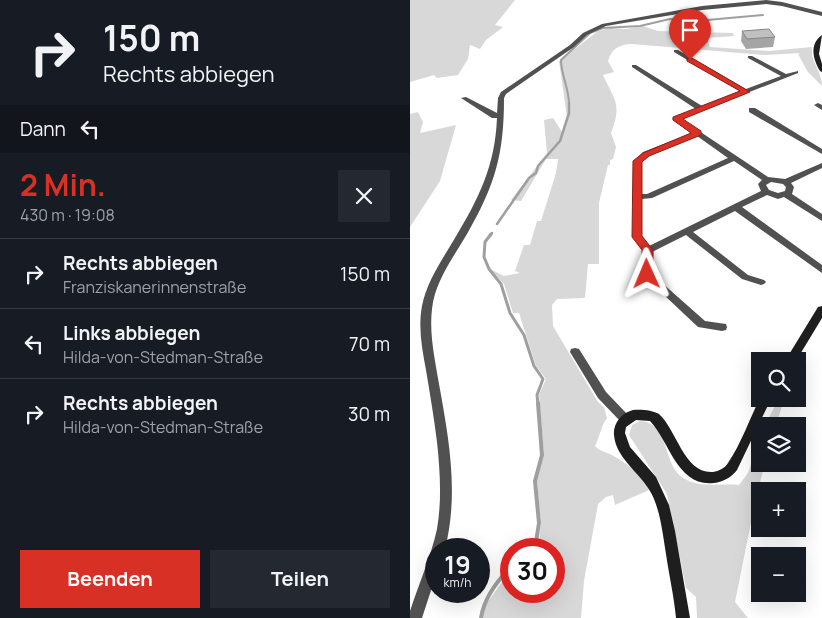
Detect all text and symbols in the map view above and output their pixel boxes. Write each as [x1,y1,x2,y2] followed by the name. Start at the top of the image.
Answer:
[669,9,711,60] pin
[103,14,200,62] text: 150 m
[676,16,704,44] icon: arrive
[20,20,85,85] icon: right
[103,59,275,89] text: Rechts abbiegen
[76,115,104,143] icon: left
[20,116,66,142] text: Dann
[20,164,106,205] text: 2 Min.
[338,170,390,222] button: close
[20,204,115,226] text: 430 m · 19:08
[620,247,672,299] position arrow
[63,250,218,276] text: Rechts abbiegen
[20,260,48,288] icon: right
[340,261,390,287] text: 150 m
[63,276,246,298] text: Franziskanerinnenstraße
[63,320,200,346] text: Links abbiegen
[20,330,48,358] icon: left
[349,331,390,357] text: 70 m
[63,346,263,368] text: Hilda-von-Stedman-Straße
[751,352,806,602] map controls
[751,352,806,407] button: search
[63,390,218,416] text: Rechts abbiegen
[20,400,48,428] icon: right
[348,401,390,427] text: 30 m
[63,416,263,438] text: Hilda-von-Stedman-Straße
[751,417,806,472] button: layers
[751,482,806,537] button: +
[500,538,565,603] speed limit sign: 30
[444,547,471,582] text: 19
[751,547,806,602] button: −
[20,550,200,608] button: Beenden
[210,550,390,608] button: Teilen
[444,574,471,591] text: km/h

